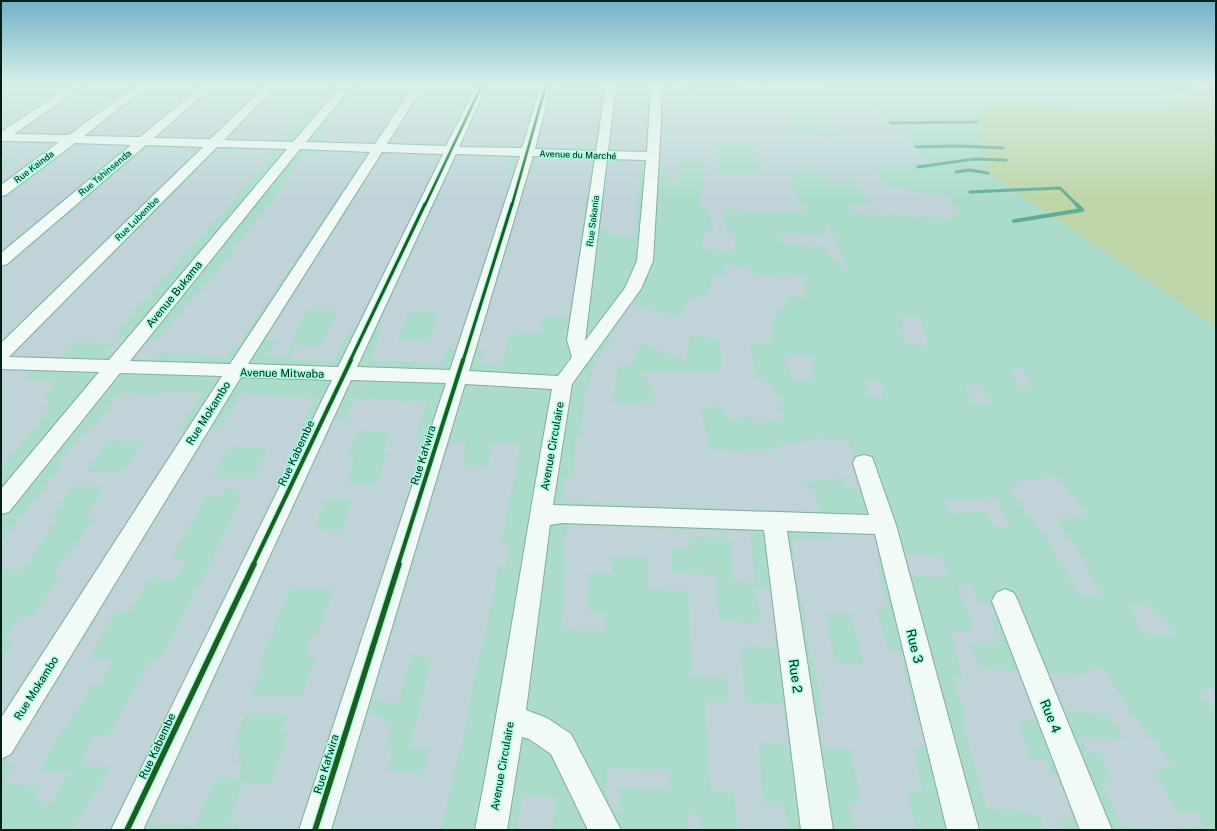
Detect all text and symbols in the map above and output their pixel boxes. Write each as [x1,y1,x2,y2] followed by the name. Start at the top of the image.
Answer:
[76,147,133,198] street label: Rue Tshinsenda
[11,148,56,185] street label: Rue Kainda
[539,148,617,161] street label: Avenue du Marché
[112,194,161,243] street label: Rue Lubembe
[584,195,601,247] street label: Rue Sakania
[144,258,204,330] street label: Avenue Bukama
[240,366,324,380] street label: Avenue Mitwaba
[184,379,232,447] street label: Rue Mokambo
[538,401,566,491] street label: Avenue Circulaire
[276,418,316,488] street label: Rue Kabembe
[408,424,438,486] street label: Rue Kafwira
[903,627,926,665] street label: Rue 3
[12,654,60,722] street label: Rue Mokambo
[786,658,805,694] street label: Rue 2
[1037,697,1064,735] street label: Rue 4
[137,711,177,781] street label: Rue Kabembe
[488,721,516,811] street label: Avenue Circulaire
[311,733,341,795] street label: Rue Kafwira

